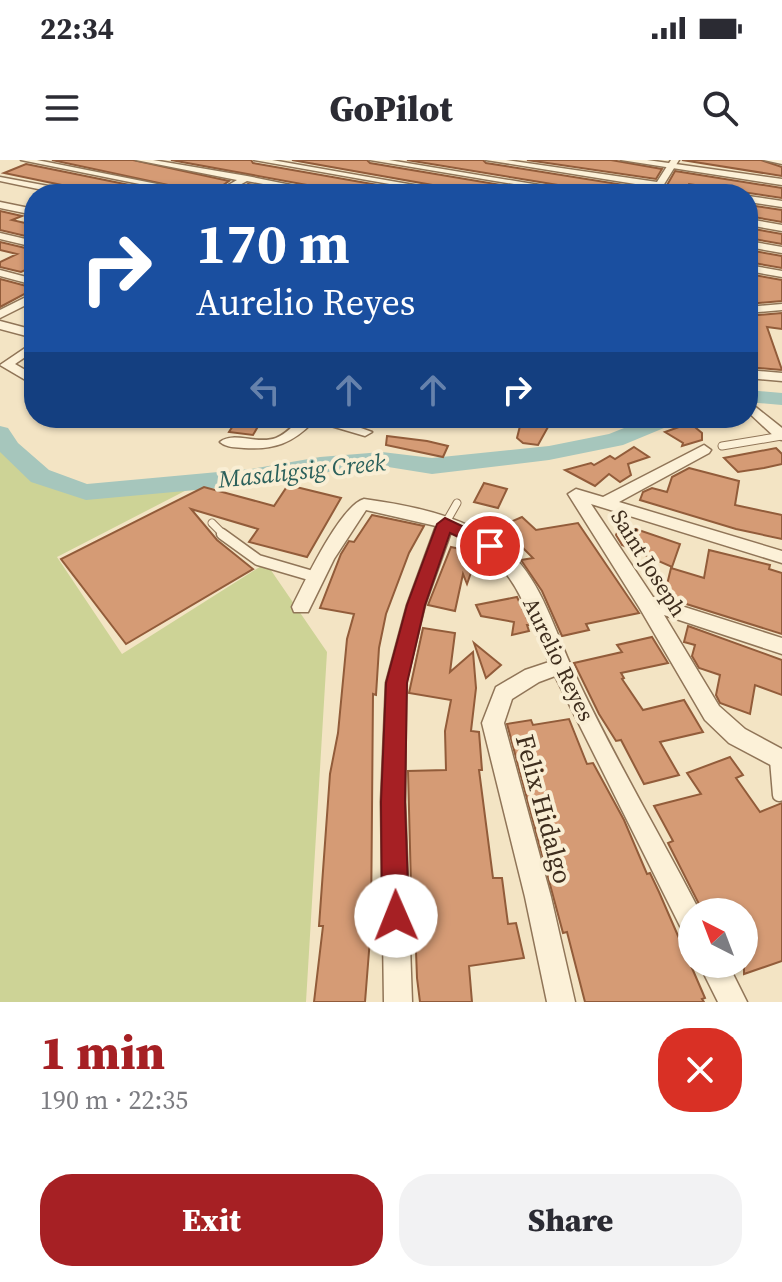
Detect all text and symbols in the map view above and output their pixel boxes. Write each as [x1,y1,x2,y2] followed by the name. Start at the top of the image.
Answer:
[40,8,114,49] text: 22:34
[329,84,453,133] text: GoPilot
[40,86,84,130] icon: menu
[698,86,742,130] icon: search
[196,205,350,282] text: 170 m
[64,216,168,320] icon: right
[196,278,415,327] text: Aurelio Reyes
[243,368,287,412] icon: left
[327,368,371,412] icon: ahead
[411,368,455,412] icon: ahead
[495,368,539,412] icon: right
[216,445,388,496] water label: Masaligsig Creek
[604,504,694,622] street label: Saint Joseph
[456,512,524,580] pin
[468,524,512,568] icon: arrive
[516,592,602,726] street label: Aurelio Reyes
[507,730,581,888] street label: Felix Hidalgo
[354,874,438,958] position arrow
[678,898,758,978] north arrow
[678,898,758,978] map controls
[40,1019,165,1085] text: 1 min
[658,1028,742,1112] button: close
[40,1082,188,1118] text: 190 m · 22:35
[40,1174,383,1266] button: Exit
[399,1174,742,1266] button: Share

